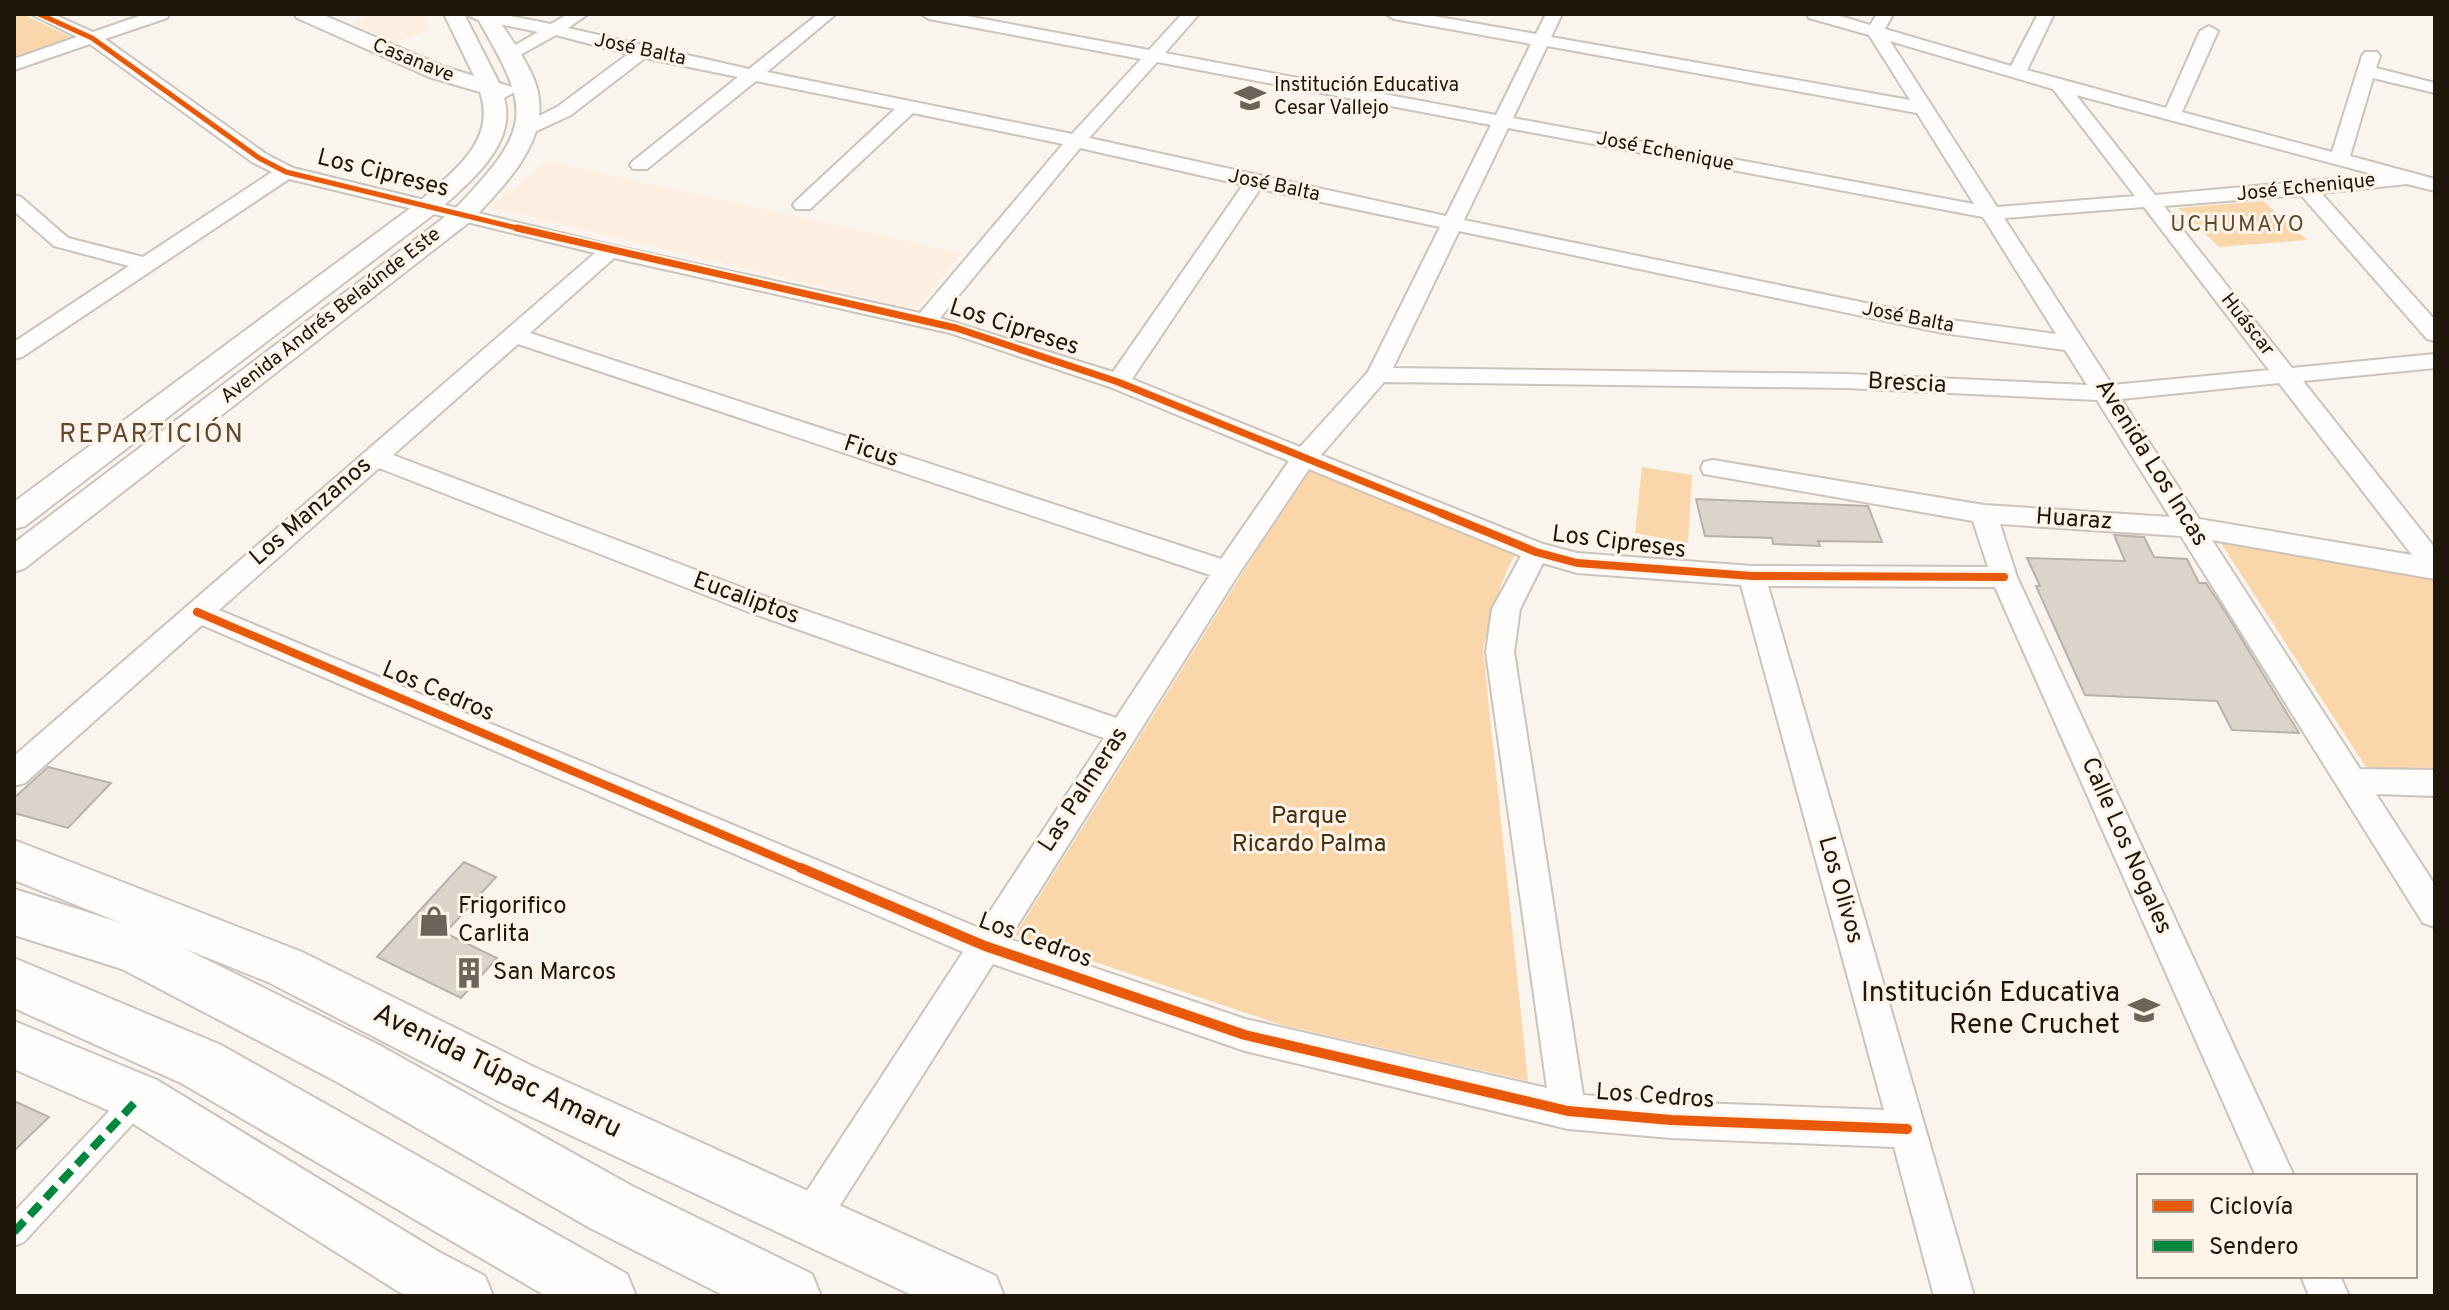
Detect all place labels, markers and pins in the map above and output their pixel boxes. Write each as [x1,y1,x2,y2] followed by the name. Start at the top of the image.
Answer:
[1274,73,1459,122] place label: Institución Educativa Cesar Vallejo
[1233,81,1267,115] school or university icon: Institución Educativa Cesar Vallejo
[458,892,567,950] place label: Frigorifico Carlita
[417,904,451,938] shop icon: Frigorifico Carlita
[452,956,486,990] building icon: San Marcos
[493,958,616,988] place label: San Marcos
[1861,976,2120,1044] place label: Institución Educativa Rene Cruchet
[2127,993,2161,1027] school or university icon: Institución Educativa Rene Cruchet

